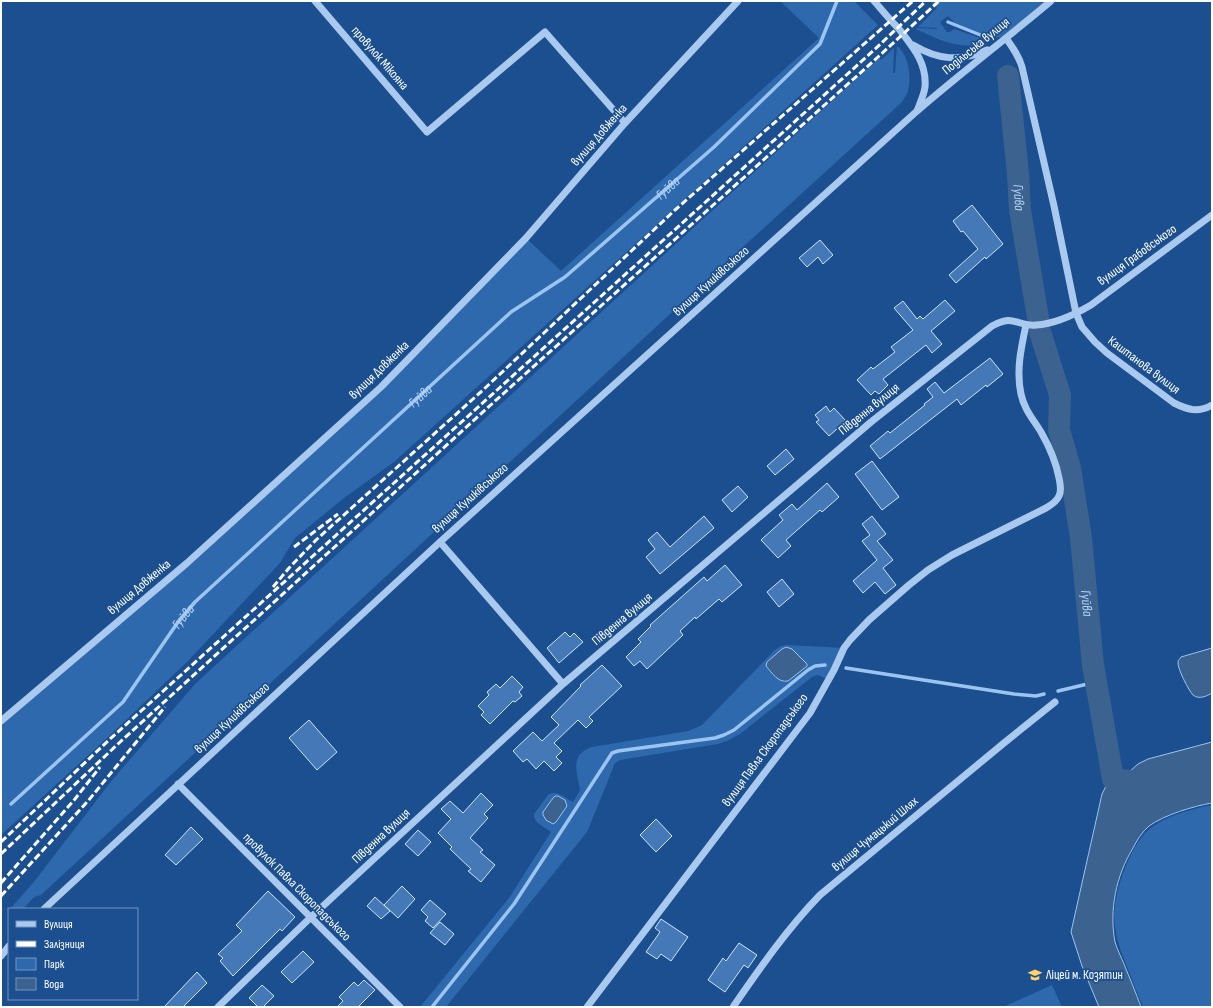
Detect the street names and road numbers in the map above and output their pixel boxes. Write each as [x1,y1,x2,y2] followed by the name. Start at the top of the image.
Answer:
[939,14,1013,78] street label: Подільська вулиця
[348,23,412,93] street label: провулок Мікояна
[568,101,630,169] street label: вулиця Довженка
[1094,221,1180,289] street label: вулиця Грабовського
[670,243,752,319] street label: вулиця Куликівського
[1105,333,1183,397] street label: Каштанова вулиця
[346,337,412,403] street label: вулиця Довженка
[835,380,903,438] street label: Південна вулиця
[429,460,511,536] street label: вулиця Куликівського
[104,556,174,618] street label: вулиця Довженка
[589,589,655,649] street label: Південна вулиця
[191,679,273,757] street label: вулиця Куликівського
[719,690,811,810] street label: вулиця Павла Скоропадського
[829,793,921,875] street label: вулиця Чумацький Шлях
[349,805,413,867] street label: Південна вулиця
[240,830,354,944] street label: провулок Павла Скоропадського

